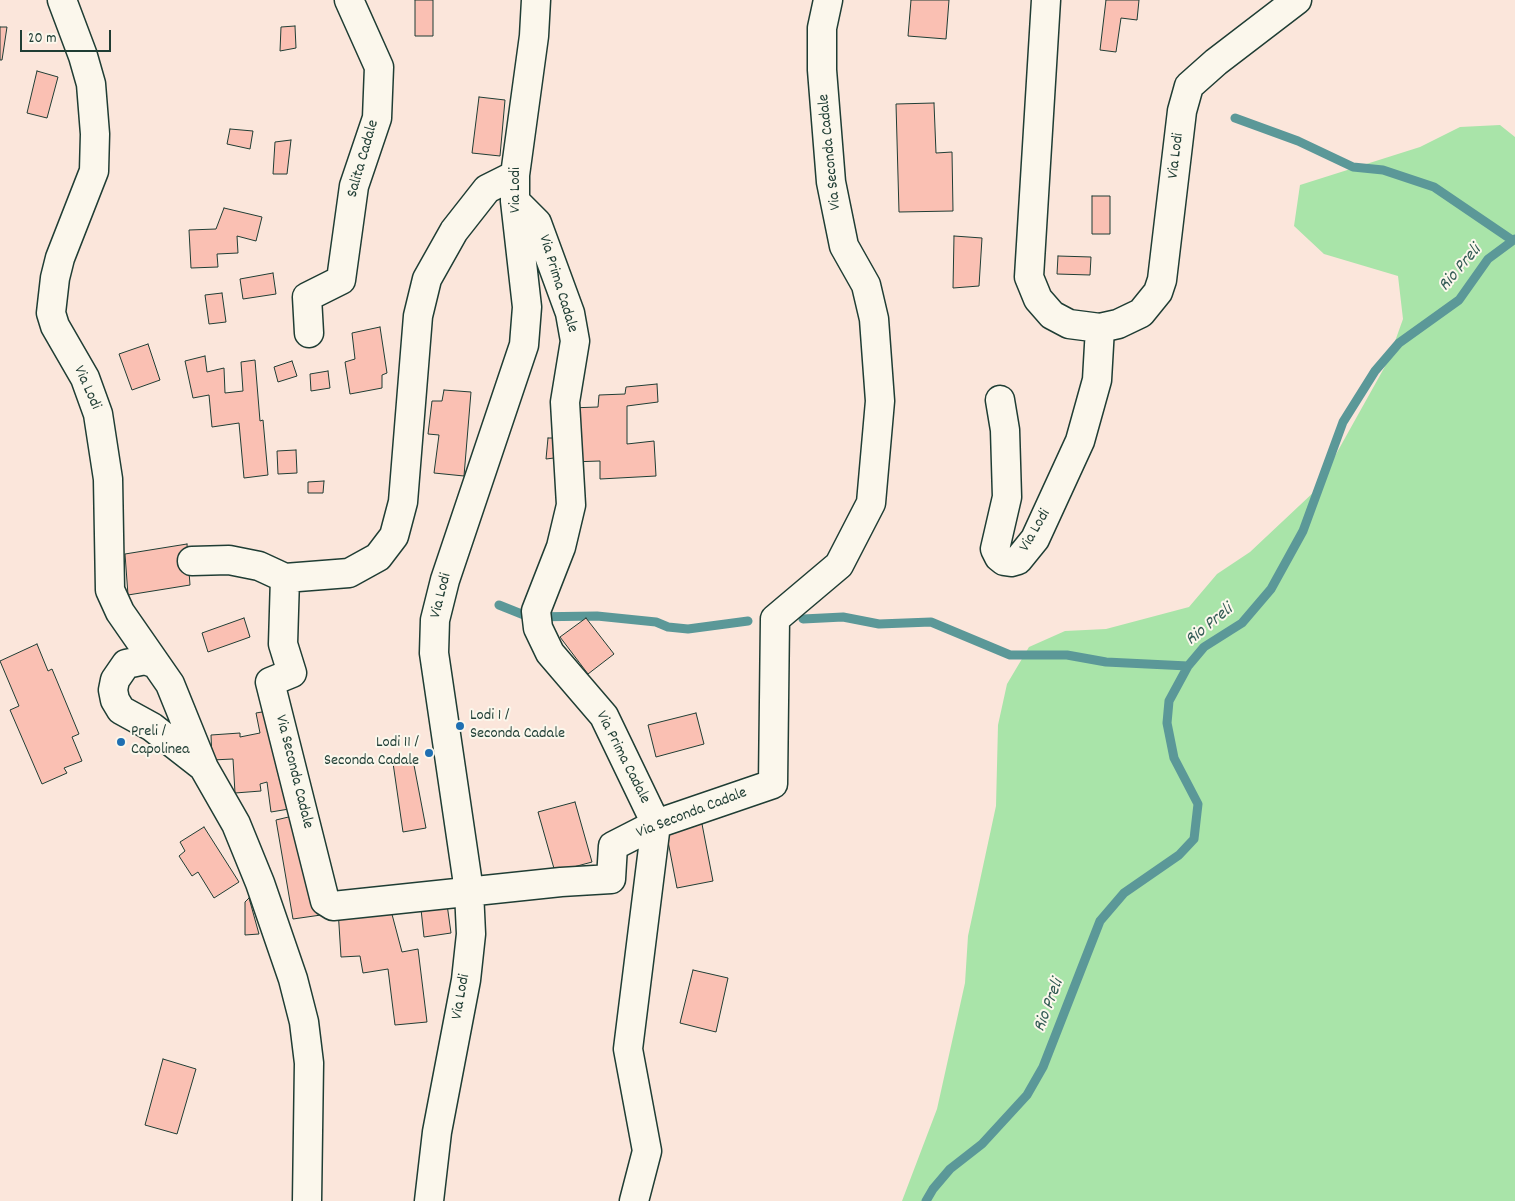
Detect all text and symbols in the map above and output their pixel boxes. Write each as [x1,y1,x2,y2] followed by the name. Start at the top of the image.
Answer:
[22,20,114,52] scale bar
[28,28,56,50] text: 20 m
[815,93,847,211] street label: Via Seconda Cadale
[344,118,384,200] street label: Salita Cadale
[1165,132,1189,180] street label: Via Lodi
[507,167,527,213] street label: Via Lodi
[533,233,581,335] street label: Via Prima Cadale
[1435,241,1487,297] water label: Rio Preli
[68,363,104,413] street label: Via Lodi
[1016,506,1056,556] street label: Via Lodi
[427,571,457,621] street label: Via Lodi
[1182,600,1238,652] water label: Rio Preli
[470,707,565,745] place label: Lodi 1 / Seconda Cadale
[590,708,654,808] street label: Via Prima Cadale
[270,713,316,831] street label: Via Seconda Cadale
[454,720,466,732] marker: Lodi 1 / Seconda Cadale
[131,723,190,761] place label: Preli / Capolinea
[324,734,419,772] place label: Lodi 11 / Seconda Cadale
[115,736,127,748] marker: Preli / Capolinea
[423,747,435,759] marker: Lodi 11 / Seconda Cadale
[634,784,750,844] street label: Via Seconda Cadale
[449,973,475,1021] street label: Via Lodi
[1030,977,1070,1035] water label: Rio Preli

